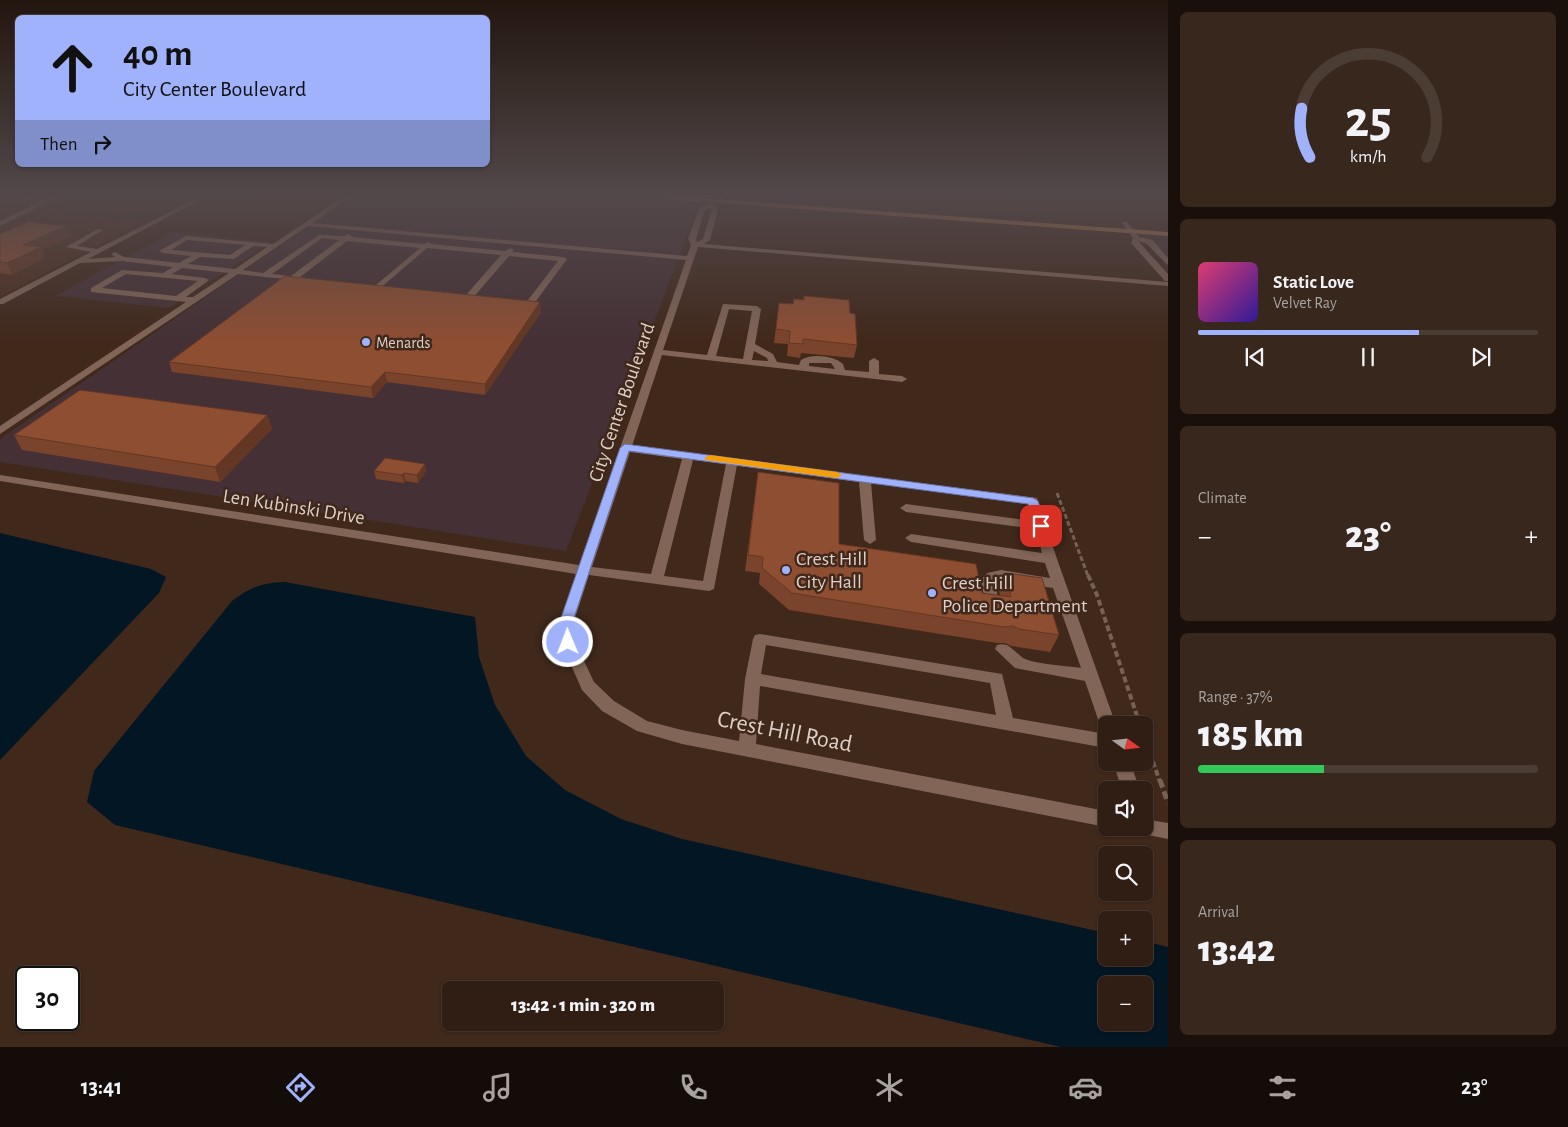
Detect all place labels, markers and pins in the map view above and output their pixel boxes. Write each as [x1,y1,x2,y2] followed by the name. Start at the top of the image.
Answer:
[376,335,431,351] place label: Menards
[360,336,372,348] marker: Menards
[1020,505,1062,547] pin
[796,549,867,592] place label: Crest Hill City Hall
[780,564,792,576] marker: Crest Hill City Hall
[942,573,1088,616] place label: Crest Hill Police Department
[926,587,938,599] marker: Crest Hill Police Department

